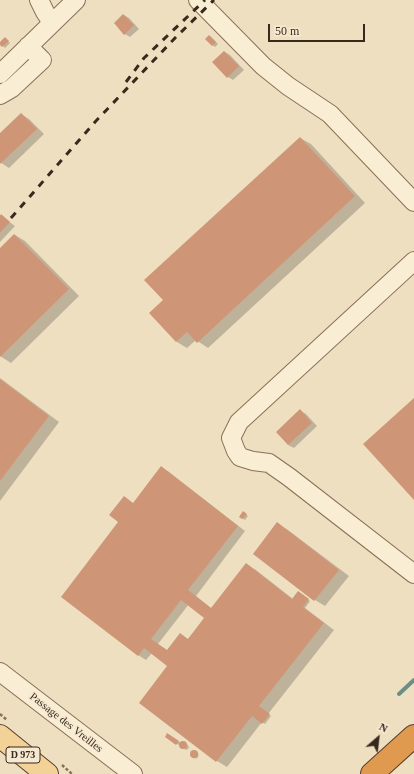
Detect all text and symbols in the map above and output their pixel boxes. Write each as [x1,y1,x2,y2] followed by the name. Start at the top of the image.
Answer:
[270,16,367,42] scale bar
[275,24,299,38] text: 50 m
[27,690,105,756] street label: Passage des Vreilles
[358,718,398,758] north arrow
[377,720,390,735] text: N
[6,747,40,763] road number: D 973

